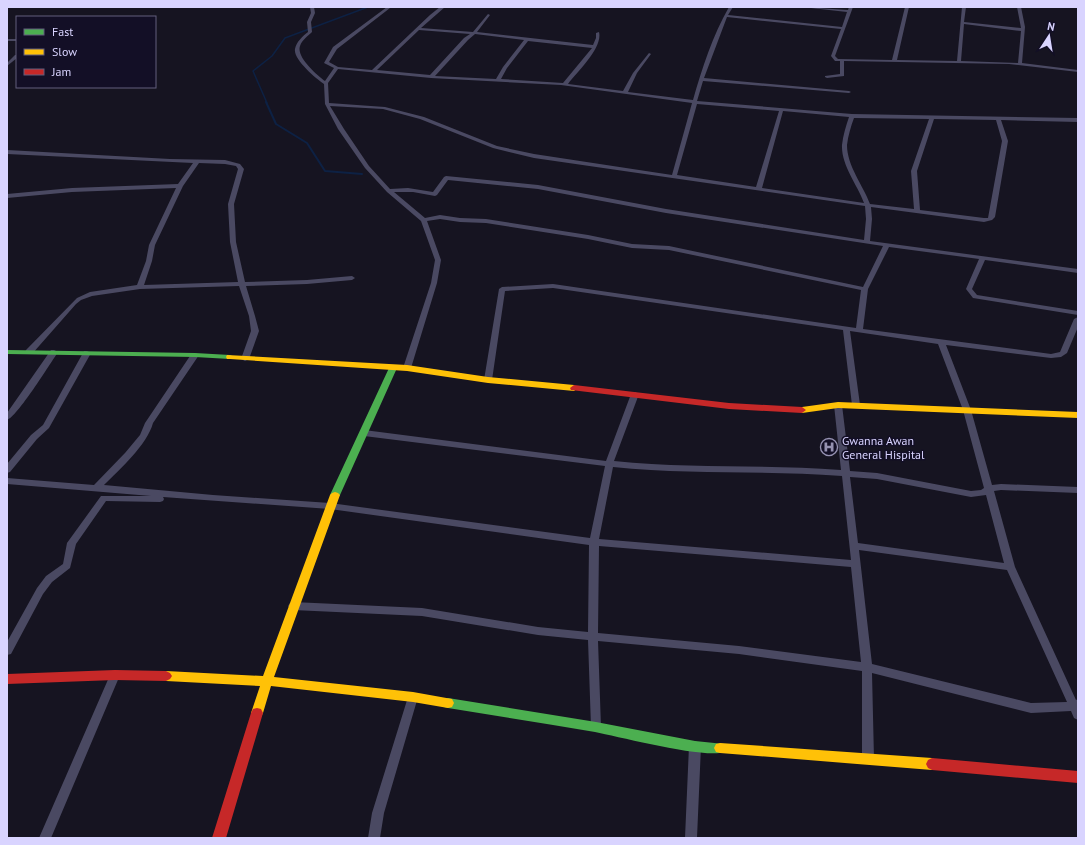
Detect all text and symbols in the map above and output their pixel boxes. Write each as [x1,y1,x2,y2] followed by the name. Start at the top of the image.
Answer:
[16,16,156,88] legend
[1029,16,1069,56] north arrow
[1046,19,1056,34] text: N
[52,24,73,39] text: Fast
[52,44,77,59] text: Slow
[51,64,71,79] text: Jam
[842,433,925,462] place label: Gwanna Awan General Hispital
[819,437,839,457] hospital icon: Gwanna Awan General Hispital

